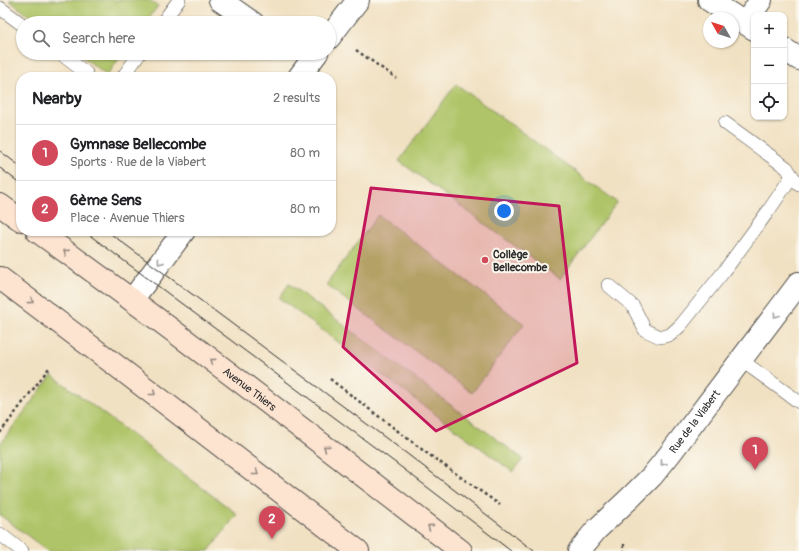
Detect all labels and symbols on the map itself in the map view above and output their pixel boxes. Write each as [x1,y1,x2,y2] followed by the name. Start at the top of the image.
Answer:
[703,12,739,48] north arrow
[494,201,514,221] your location
[493,248,548,274] place label: Collège Bellecombe
[63,249,70,256] one-way arrow
[480,255,490,265] marker: Collège Bellecombe
[158,258,165,265] one-way arrow
[27,296,34,303] one-way arrow
[773,310,780,317] one-way arrow
[210,358,217,365] one-way arrow
[220,365,279,414] street label: Avenue Thiers
[667,387,723,456] street label: Rue de la Viabert
[148,389,155,396] one-way arrow
[742,437,768,470] pin: 1
[324,446,331,453] one-way arrow
[660,458,667,465] one-way arrow
[251,468,258,475] one-way arrow
[259,506,285,539] pin: 2
[427,525,434,532] one-way arrow

